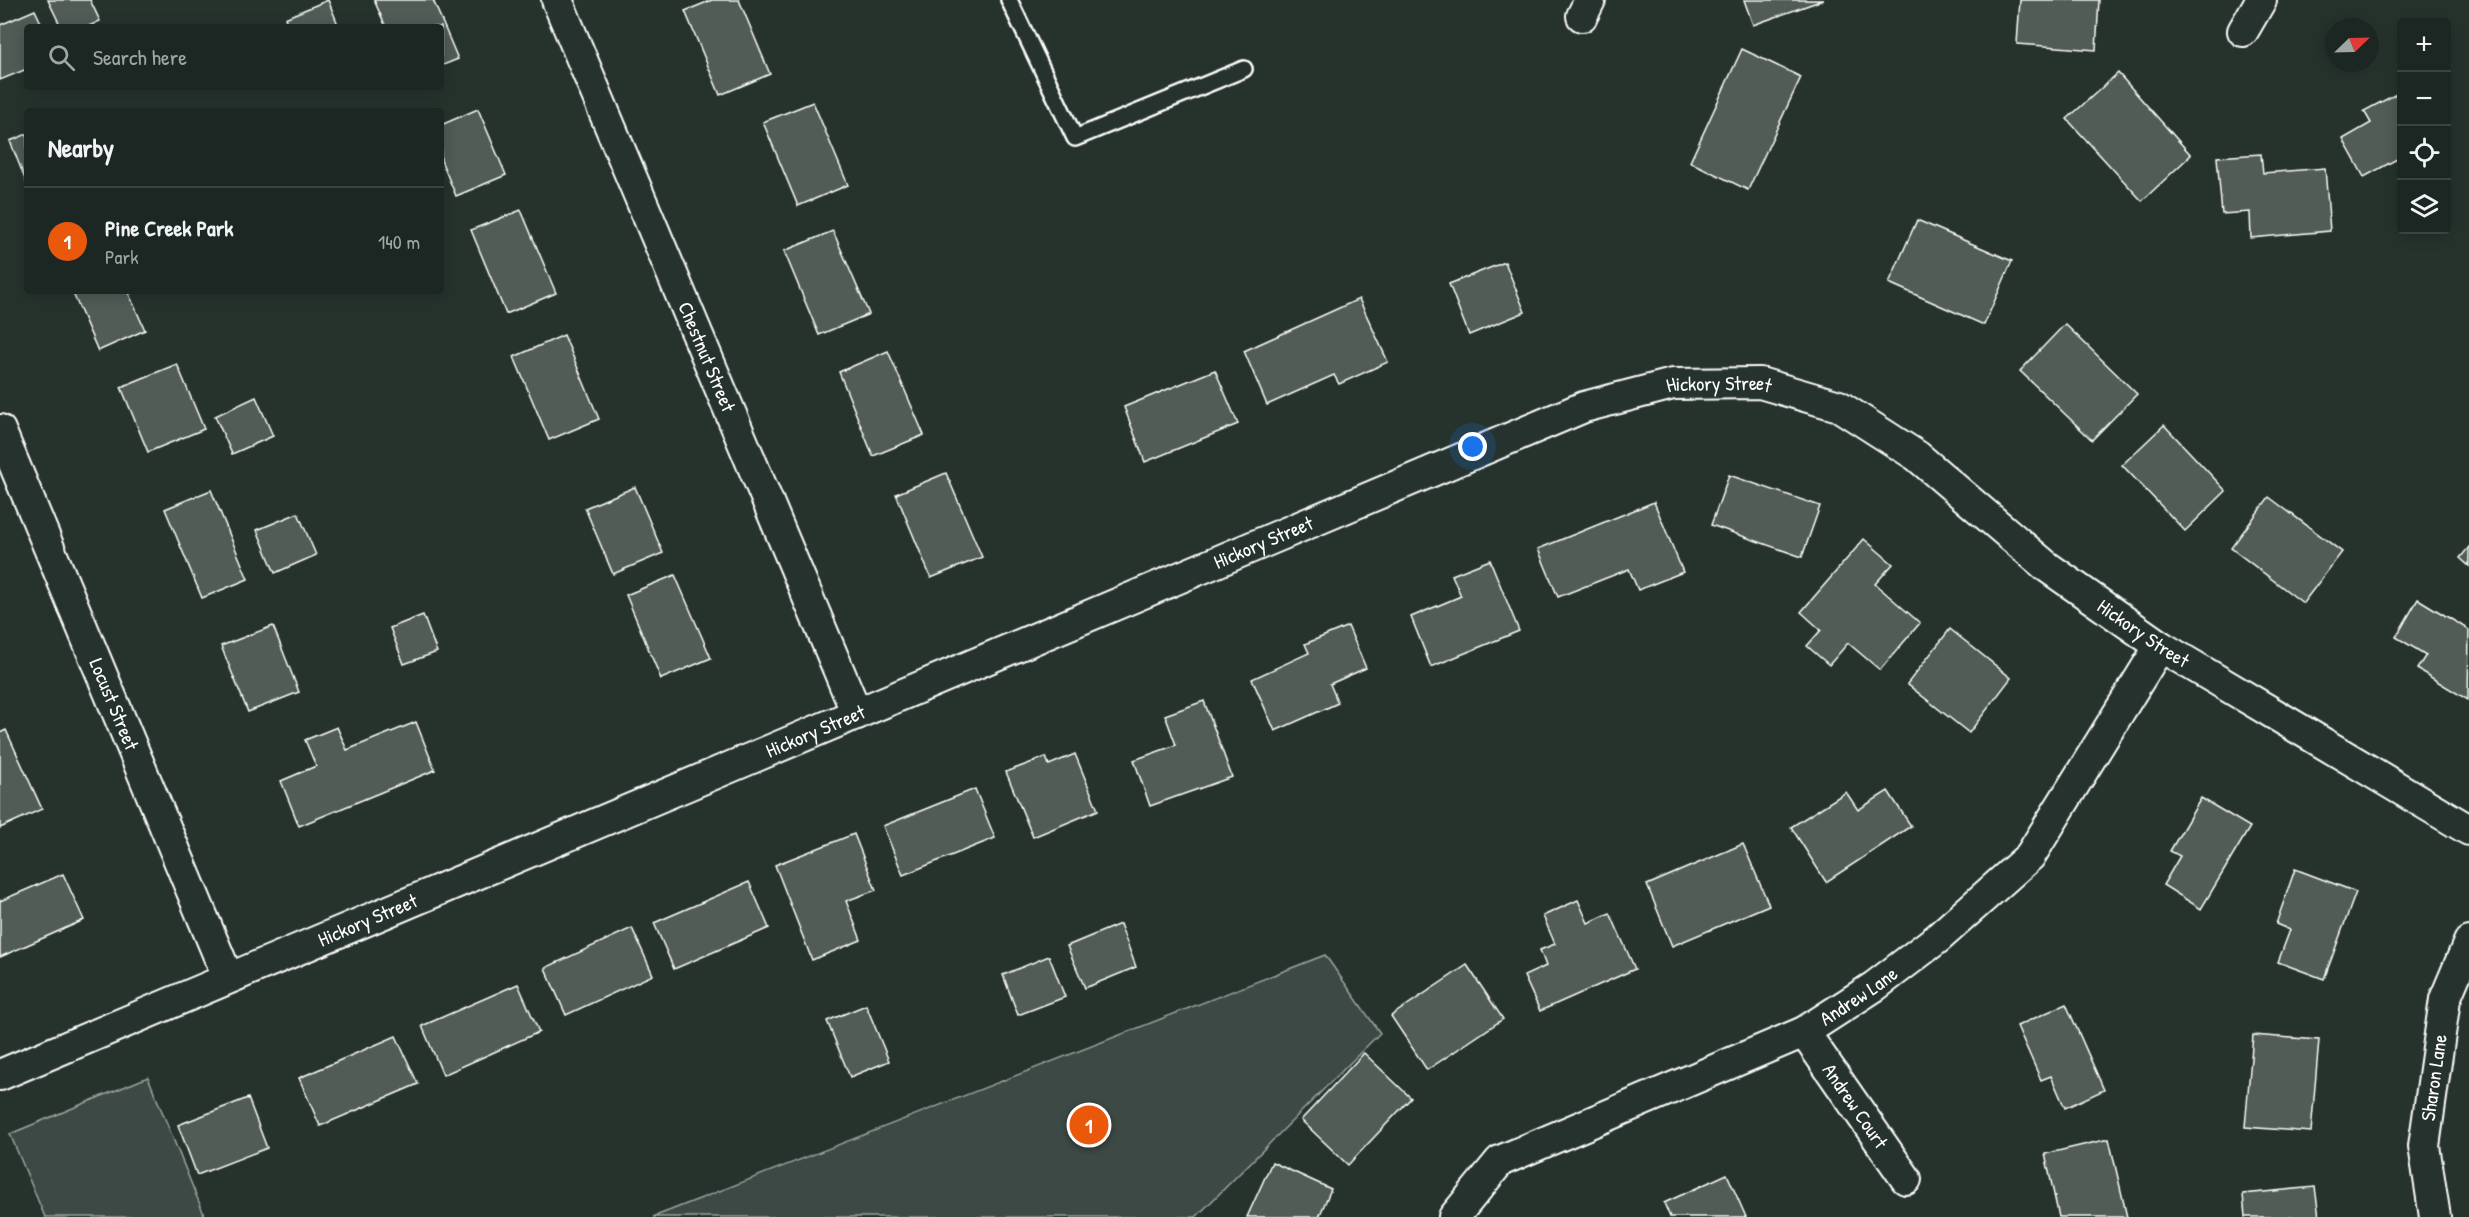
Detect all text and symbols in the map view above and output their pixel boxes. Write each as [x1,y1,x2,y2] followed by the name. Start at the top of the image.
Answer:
[2325,18,2379,72] north arrow
[2397,18,2451,234] map controls
[2397,18,2451,72] button: +
[24,24,444,90] search box
[45,41,78,74] icon: search
[93,42,187,72] text: Search here
[2397,72,2451,126] button: −
[2397,126,2451,180] button: locate
[48,130,114,165] text: Nearby
[2397,180,2451,234] button: layers
[105,213,233,243] text: Pine Creek Park
[64,228,71,255] text: 1
[378,228,420,255] text: 140 m
[105,243,138,270] text: Park
[672,297,743,417] street label: Chestnut Street
[1663,369,1776,399] street label: Hickory Street
[1458,432,1487,461] your location
[1209,508,1318,575] street label: Hickory Street
[2092,592,2196,674] street label: Hickory Street
[83,654,146,755] street label: Locust Street
[761,697,870,764] street label: Hickory Street
[314,886,422,952] street label: Hickory Street
[1814,960,1903,1031] street label: Andrew Lane
[2414,1032,2453,1123] street label: Sharon Lane
[1817,1058,1895,1154] street label: Andrew Court
[1070,1102,1108,1148] pin: 1

